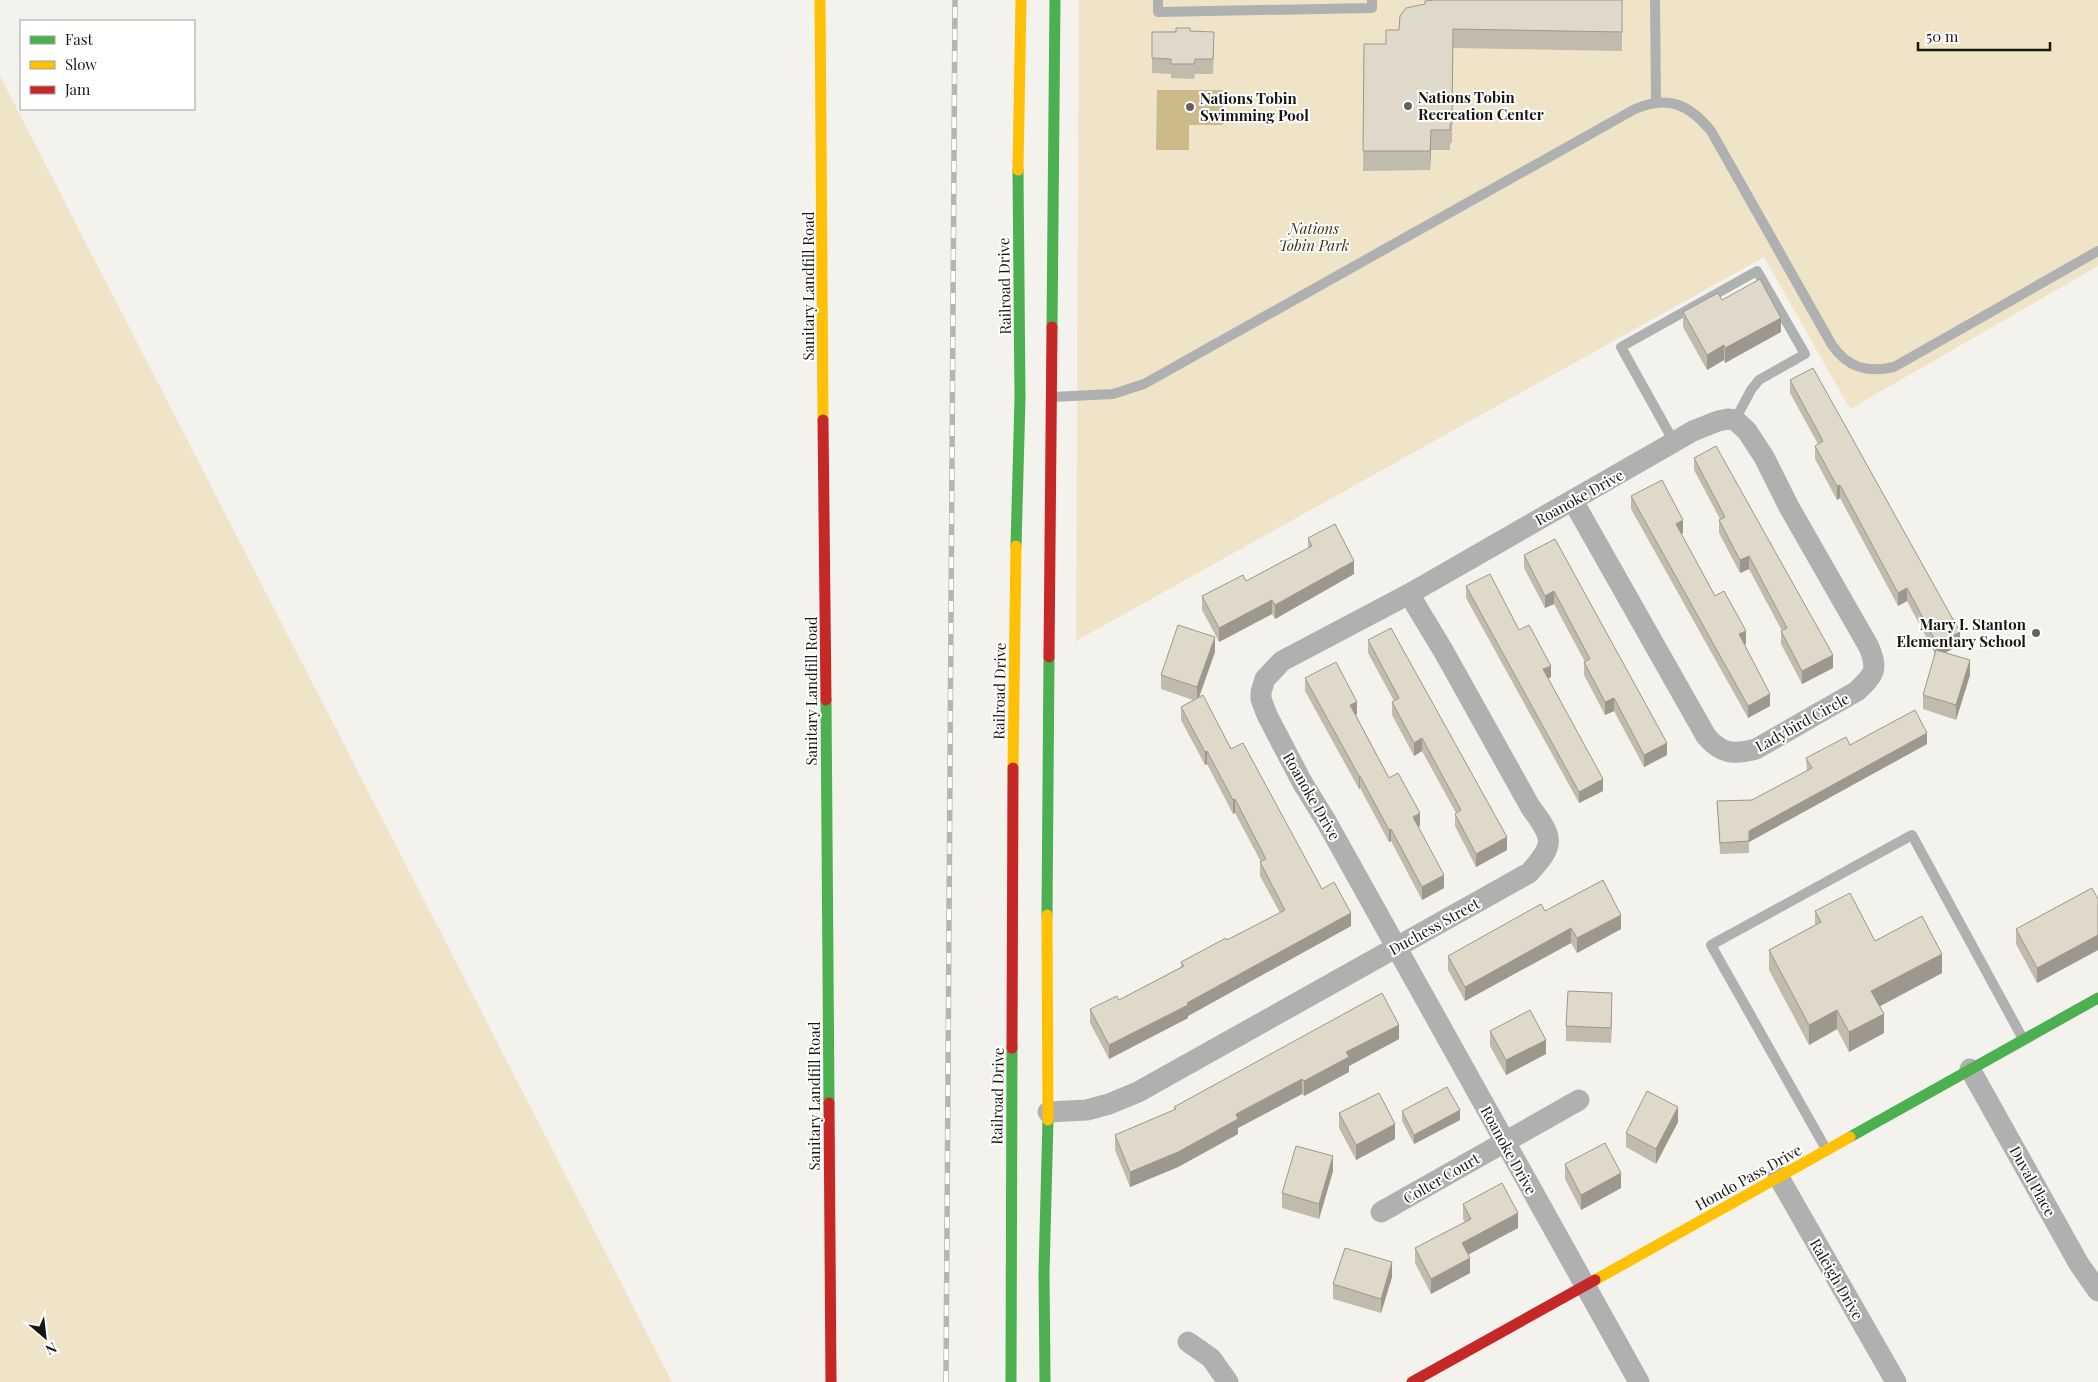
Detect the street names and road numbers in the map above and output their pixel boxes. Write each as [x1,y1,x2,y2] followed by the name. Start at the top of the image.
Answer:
[798,211,818,361] street label: Sanitary Landfill Road
[993,237,1015,335] street label: Railroad Drive
[1531,464,1627,530] street label: Roanoke Drive
[801,616,821,766] street label: Sanitary Landfill Road
[988,642,1010,740] street label: Railroad Drive
[1752,688,1852,756] street label: Ladybird Circle
[1279,748,1345,844] street label: Roanoke Drive
[1385,893,1483,959] street label: Duchess Street
[804,1021,824,1171] street label: Sanitary Landfill Road
[986,1047,1008,1145] street label: Railroad Drive
[1476,1102,1542,1198] street label: Roanoke Drive
[1691,1139,1805,1215] street label: Hondo Pass Drive
[2005,1142,2061,1220] street label: Duval Place
[1399,1148,1483,1208] street label: Colter Court
[1806,1235,1868,1323] street label: Raleigh Drive

